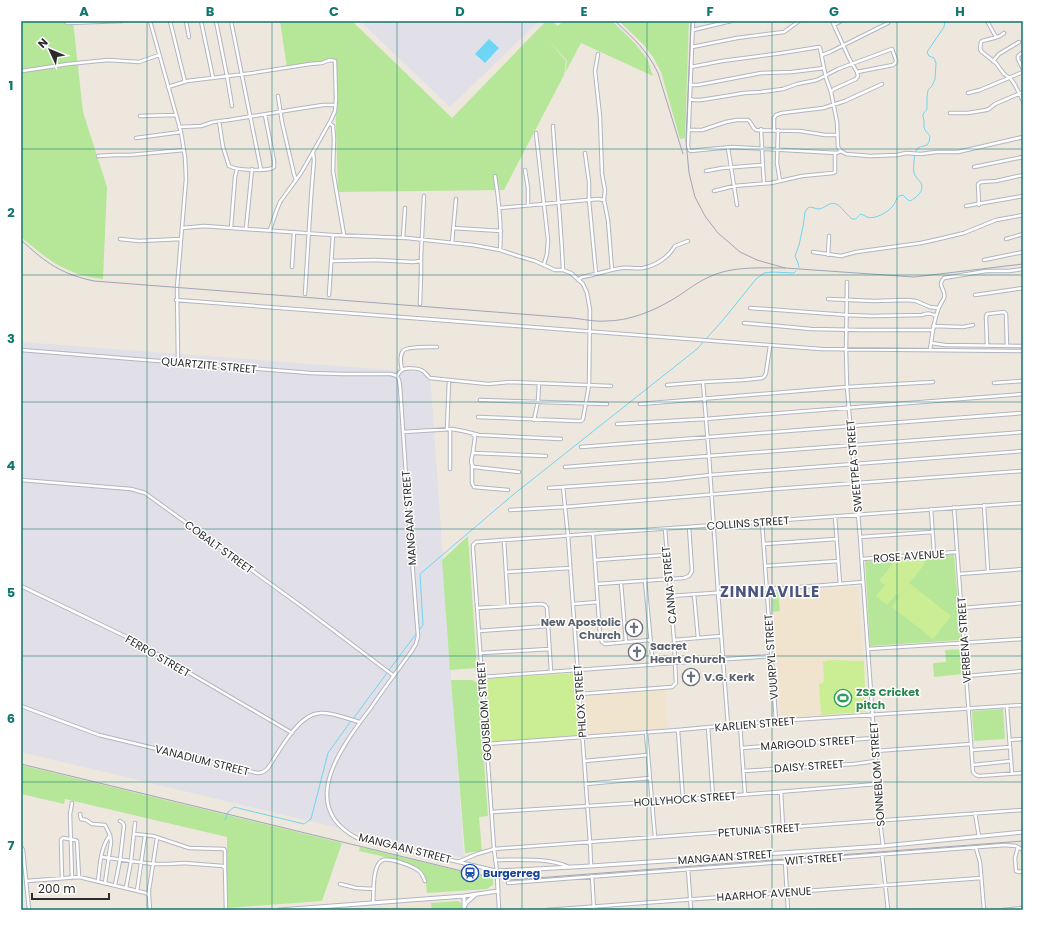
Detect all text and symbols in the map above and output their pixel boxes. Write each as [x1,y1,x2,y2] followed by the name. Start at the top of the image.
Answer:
[79,2,89,21] text: A
[206,2,215,21] text: B
[329,2,339,21] text: C
[455,2,465,21] text: D
[580,2,588,21] text: E
[706,2,714,21] text: F
[829,2,839,21] text: G
[955,2,965,21] text: H
[30,30,70,70] north arrow
[34,35,51,52] text: N
[9,76,13,95] text: 1
[7,203,15,222] text: 2
[7,329,15,348] text: 3
[161,353,257,377] street label: QUARTZITE STREET
[842,419,866,513] street label: SWEETPEA STREET
[7,456,16,475] text: 4
[398,470,420,566] street label: MANGAAN STREET
[706,512,790,534] street label: COLLINS STREET
[181,517,257,577] street label: COBALT STREET
[658,545,680,625] street label: CANNA STREET
[873,546,945,566] street label: ROSE AVENUE
[720,581,820,602] district label: ZINNIAVILLE
[7,583,15,602] text: 5
[953,596,975,684] street label: VERBENA STREET
[541,614,621,643] place label: New Apostolic Church
[760,614,782,700] street label: VUURPYL STREET
[624,618,644,638] church icon: New Apostolic Church
[123,631,193,681] street label: FERRO STREET
[650,638,726,667] place label: Sacret Heart Church
[627,642,647,662] church icon: Sacret Heart Church
[473,661,495,761] street label: GOUSBLOM STREET
[569,664,591,738] street label: PHLOX STREET
[681,667,701,687] church icon: V.G. Kerk
[704,669,755,685] place label: V.G. Kerk
[856,684,920,713] place label: ZSS Cricket pitch
[833,688,853,708] sports icon: ZSS Cricket pitch
[7,709,15,728] text: 6
[714,713,796,735] street label: KARLIEN STREET
[865,721,889,827] street label: SONNEBLOM STREET
[760,732,856,754] street label: MARIGOLD STREET
[153,741,251,779] street label: VANADIUM STREET
[773,756,845,776] street label: DAISY STREET
[633,787,737,811] street label: HOLLYHOCK STREET
[717,819,801,841] street label: PETUNIA STREET
[357,829,453,867] street label: MANGAAN STREET
[8,836,15,855] text: 7
[677,846,773,868] street label: MANGAAN STREET
[784,849,844,869] street label: WIT STREET
[460,863,480,883] station icon: Burgerreg
[483,865,540,881] place label: Burgerreg
[32,875,109,901] scale bar
[38,880,76,897] text: 200 m
[716,883,812,905] street label: HAARHOF AVENUE

